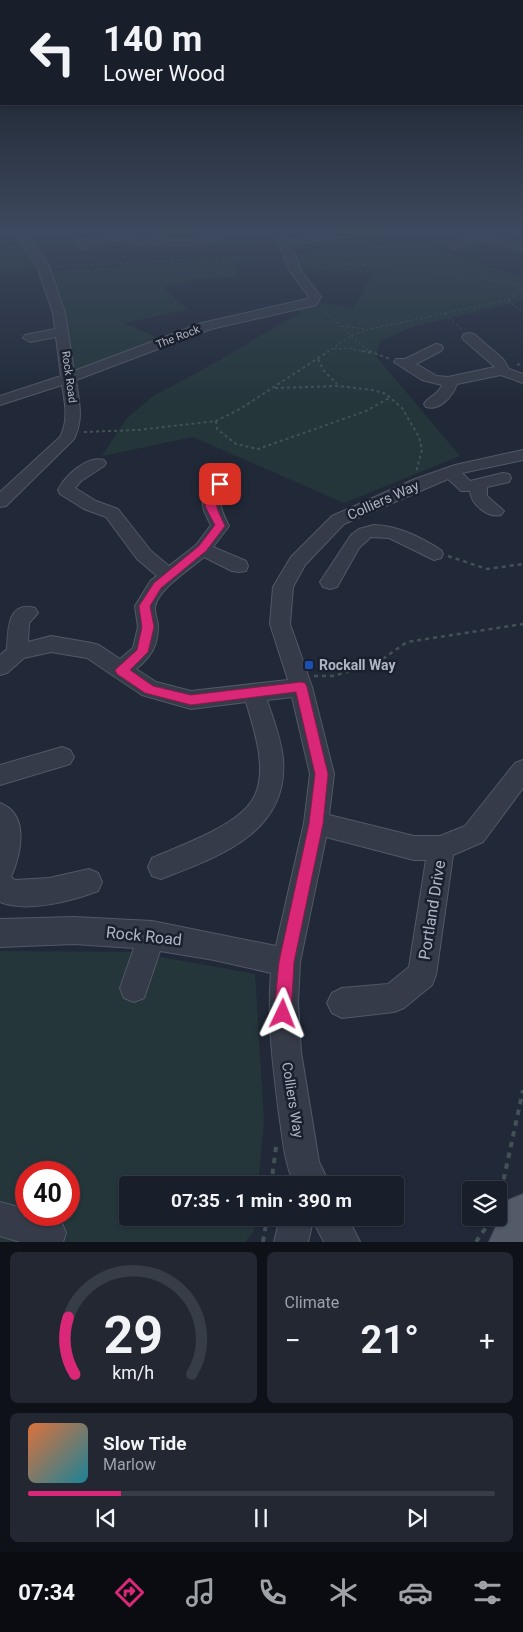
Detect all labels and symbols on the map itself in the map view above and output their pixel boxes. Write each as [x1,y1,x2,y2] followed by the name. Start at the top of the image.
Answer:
[154,323,202,351] street label: The Rock
[59,350,79,404] street label: Rock Road
[199,463,241,505] pin
[345,477,422,523] street label: Colliers Way
[319,657,396,673] place label: Rockall Way
[303,659,315,671] marker: Rockall Way
[415,859,449,961] street label: Portland Drive
[105,923,183,949] street label: Rock Road
[256,987,308,1039] position arrow
[279,1061,307,1139] street label: Colliers Way
[15,1161,80,1226] speed limit sign: 40

